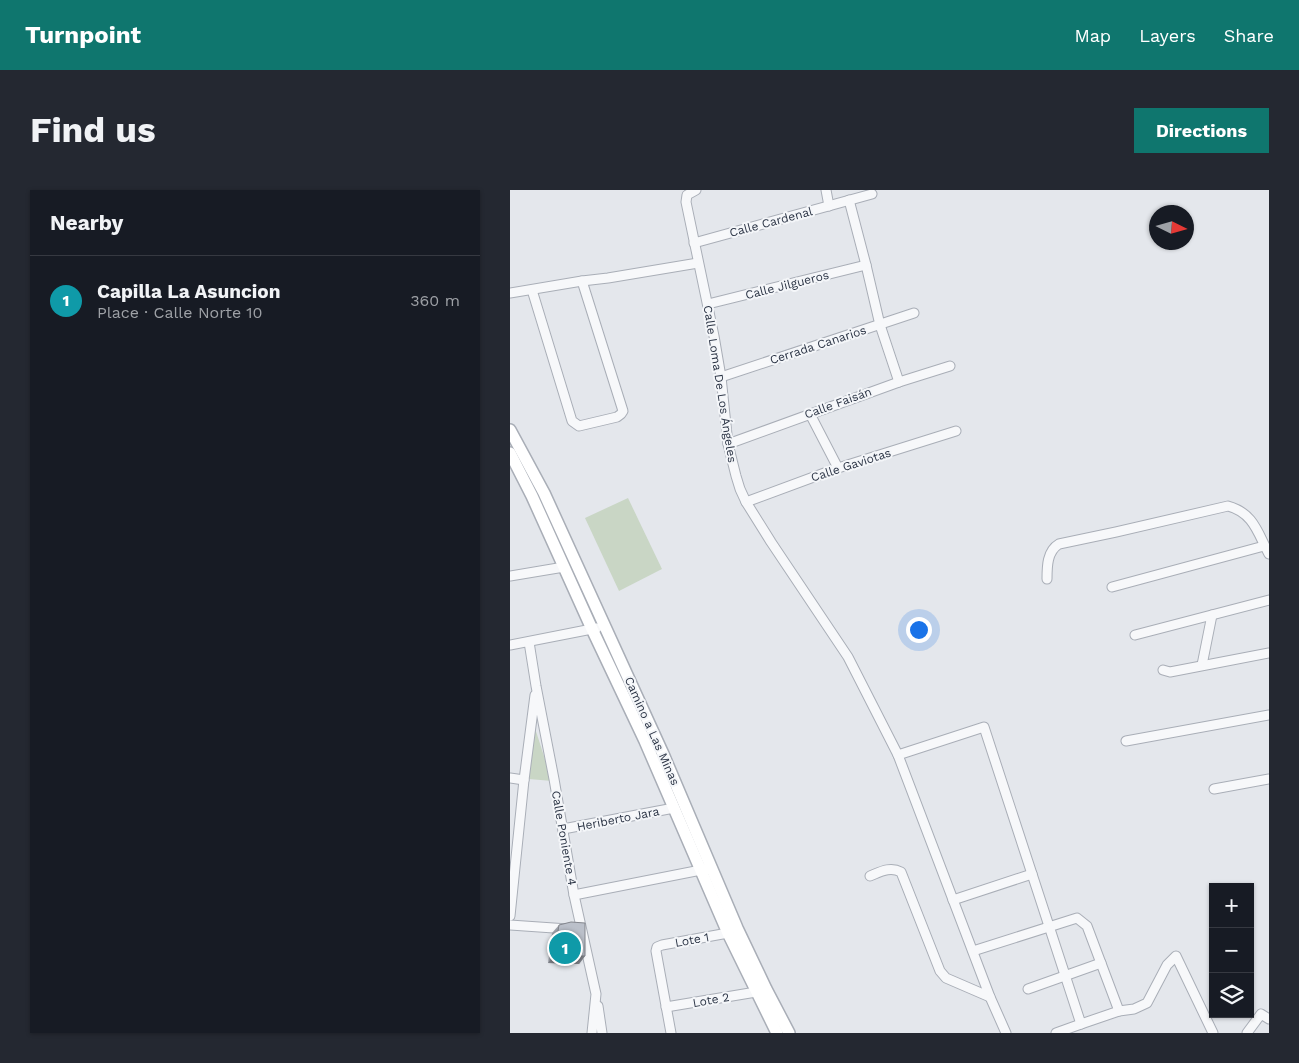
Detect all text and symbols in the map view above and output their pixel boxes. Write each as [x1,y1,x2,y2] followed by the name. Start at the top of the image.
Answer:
[25,21,141,49] text: Turnpoint
[1074,25,1111,46] text: Map
[1139,25,1196,46] text: Layers
[1224,25,1274,46] text: Share
[1134,108,1269,153] button: Directions
[30,109,156,151] text: Find us
[728,204,814,240] street label: Calle Cardenal
[1149,205,1194,250] north arrow
[50,210,123,235] text: Nearby
[744,268,830,302] street label: Calle Jilgueros
[97,280,280,303] text: Capilla La Asuncion
[63,291,69,310] text: 1
[410,291,460,310] text: 360 m
[97,303,262,322] text: Place · Calle Norte 10
[701,304,739,464] street label: Calle Loma De Los Ángeles
[768,323,868,367] street label: Cerrada Canarios
[802,384,874,422] street label: Calle Faisán
[809,445,893,485] street label: Calle Gaviotas
[906,617,932,643] your location
[622,675,682,787] street label: Camino a Las Minas
[549,789,579,887] street label: Calle Poniente 4
[576,804,661,834] street label: Heriberto Jara
[1209,883,1254,1018] map controls
[1209,883,1254,928] button: +
[1209,928,1254,973] button: −
[549,929,581,967] pin: 1
[674,930,710,950] street label: Lote 1
[1209,973,1254,1018] button: layers
[691,990,731,1010] street label: Lote 2

